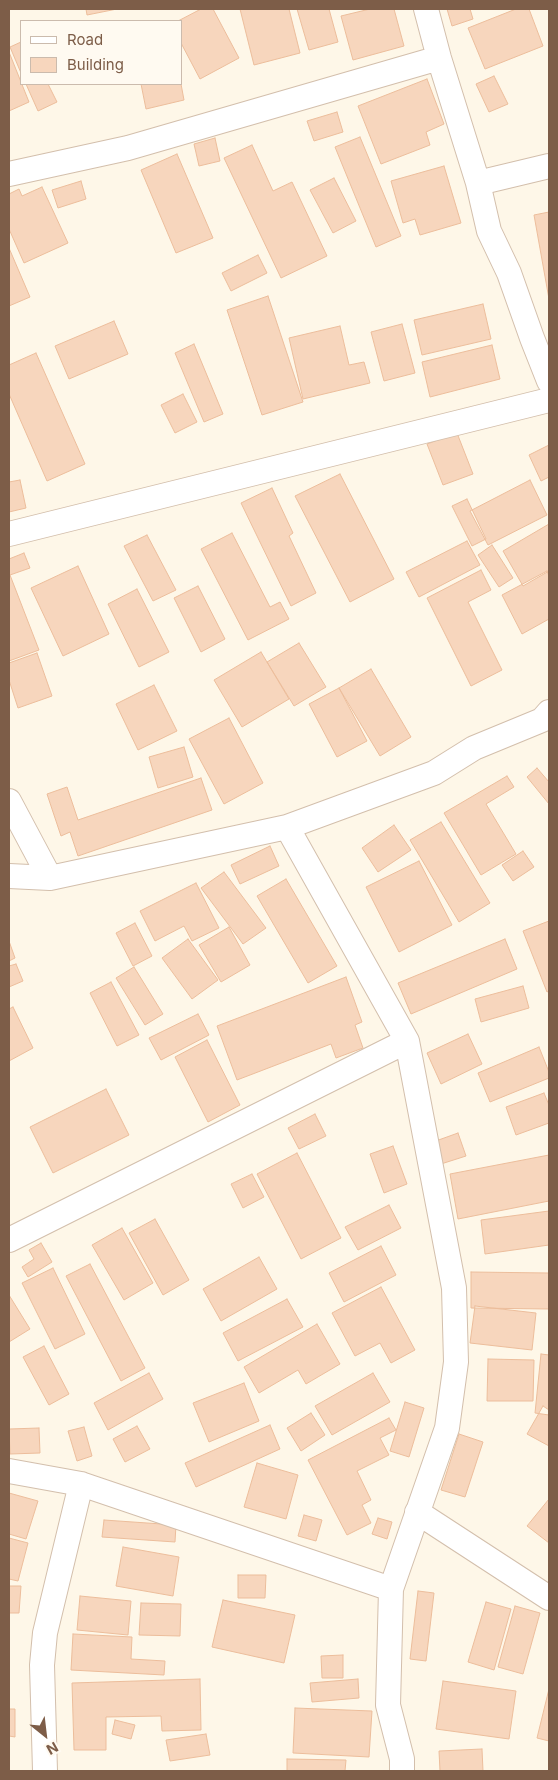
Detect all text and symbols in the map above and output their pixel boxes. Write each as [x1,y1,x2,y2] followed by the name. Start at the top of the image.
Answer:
[20,20,182,85] legend
[67,30,103,49] text: Road
[67,55,124,74] text: Building
[20,1710,70,1760] north arrow
[44,1739,61,1759] text: N

